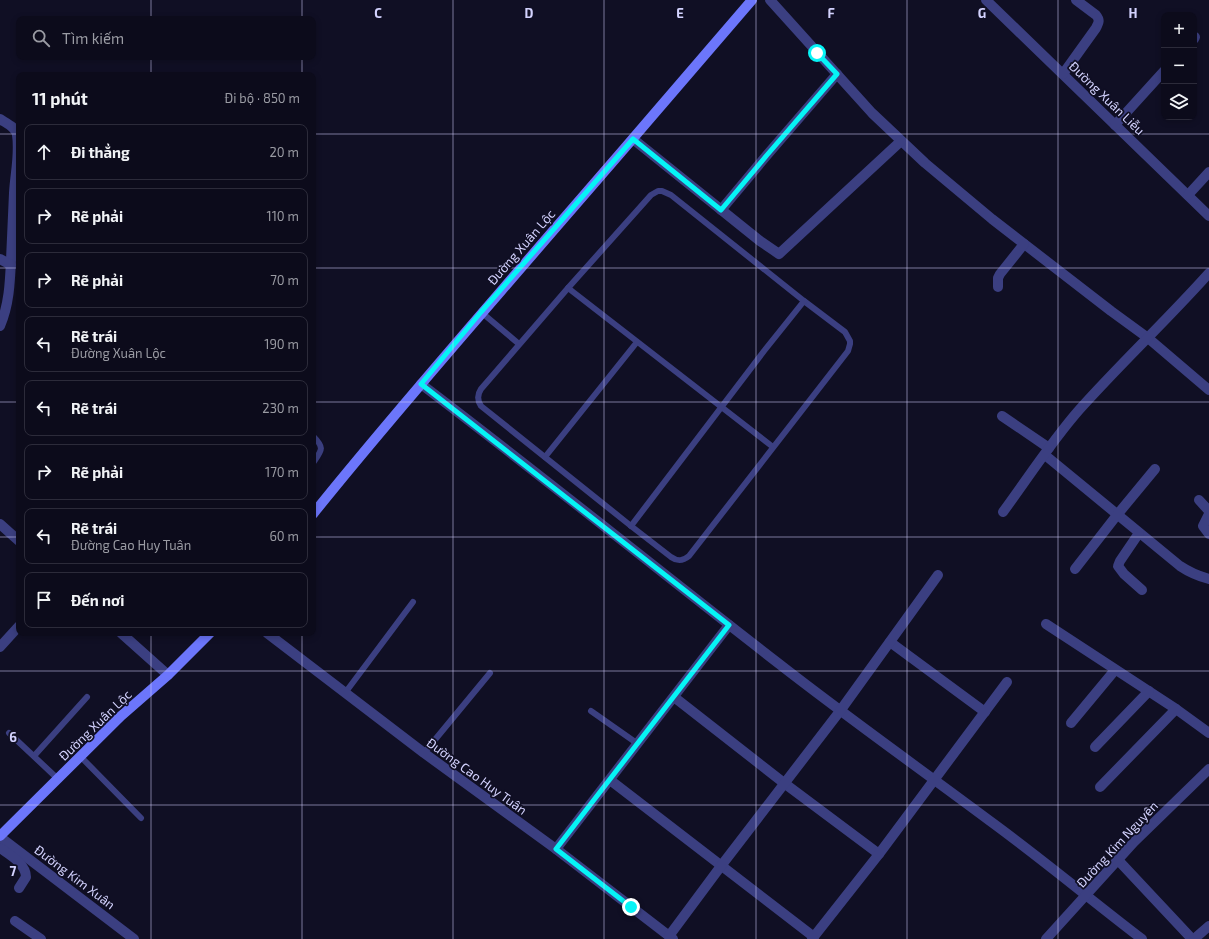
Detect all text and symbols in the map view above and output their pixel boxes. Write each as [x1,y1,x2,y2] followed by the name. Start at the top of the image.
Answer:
[374,5,382,21] text: C
[525,5,534,21] text: D
[676,5,684,21] text: E
[827,5,835,21] text: F
[978,5,986,21] text: G
[1129,5,1138,21] text: H
[1161,12,1197,120] map controls
[1161,12,1197,48] button: +
[16,16,316,60] search box
[30,27,52,49] icon: search
[62,29,124,47] text: Tìm kiếm
[808,44,826,62] route start
[1161,48,1197,84] button: −
[1066,58,1148,138] street label: Đường Xuân Liễu
[1161,84,1197,120] button: layers
[32,88,88,108] text: 11 phút
[225,90,300,106] text: Đi bộ · 850 m
[33,141,55,163] icon: ahead
[71,143,130,161] text: Đi thẳng
[270,144,299,160] text: 20 m
[33,205,55,227] icon: right
[484,206,558,288] street label: Đường Xuân Lộc
[71,207,123,225] text: Rẽ phải
[267,208,299,224] text: 110 m
[33,269,55,291] icon: right
[71,271,123,289] text: Rẽ phải
[270,272,299,288] text: 70 m
[71,327,117,345] text: Rẽ trái
[33,333,55,355] icon: left
[264,336,299,352] text: 190 m
[71,345,166,361] text: Đường Xuân Lộc
[33,397,55,419] icon: left
[71,399,117,417] text: Rẽ trái
[262,400,299,416] text: 230 m
[33,461,55,483] icon: right
[71,463,123,481] text: Rẽ phải
[265,464,299,480] text: 170 m
[71,519,117,537] text: Rẽ trái
[33,525,55,547] icon: left
[269,528,299,544] text: 60 m
[71,537,191,553] text: Đường Cao Huy Tuân
[33,589,55,611] icon: arrive
[71,591,125,609] text: Đến nơi
[55,686,135,764] street label: Đường Xuân Lộc
[9,729,17,745] text: 6
[424,734,530,818] street label: Đường Cao Huy Tuân
[1073,798,1161,890] street label: Đường Kim Nguyên
[32,841,118,913] street label: Đường Kim Xuân
[10,863,17,879] text: 7
[622,898,640,916] route end

